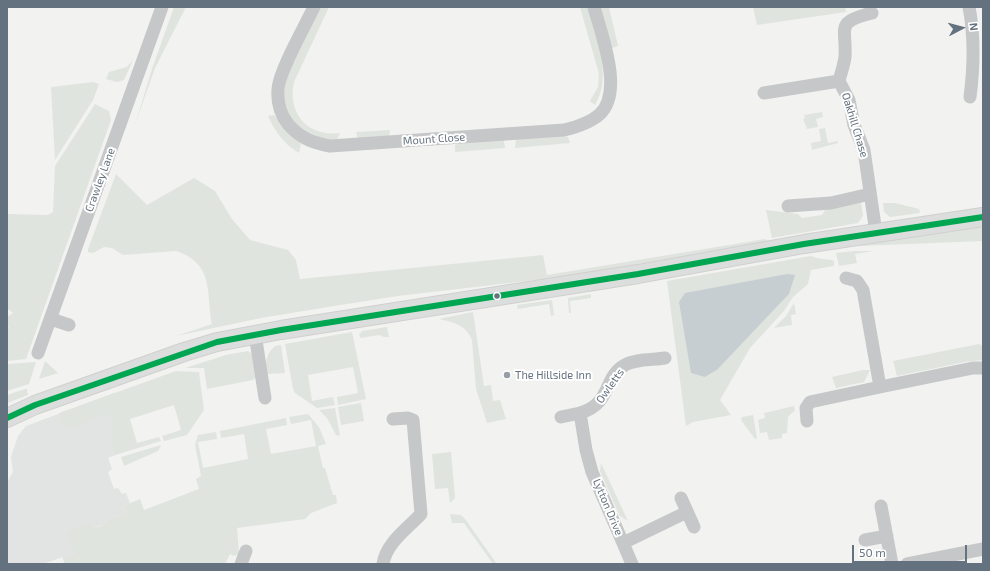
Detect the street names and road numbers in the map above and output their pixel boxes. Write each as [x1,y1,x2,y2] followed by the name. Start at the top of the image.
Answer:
[839,91,871,159] street label: Oakhill Chase
[402,130,466,148] street label: Mount Close
[82,146,118,214] street label: Crawley Lane
[593,366,627,406] street label: Owletts
[590,477,626,537] street label: Lytton Drive

